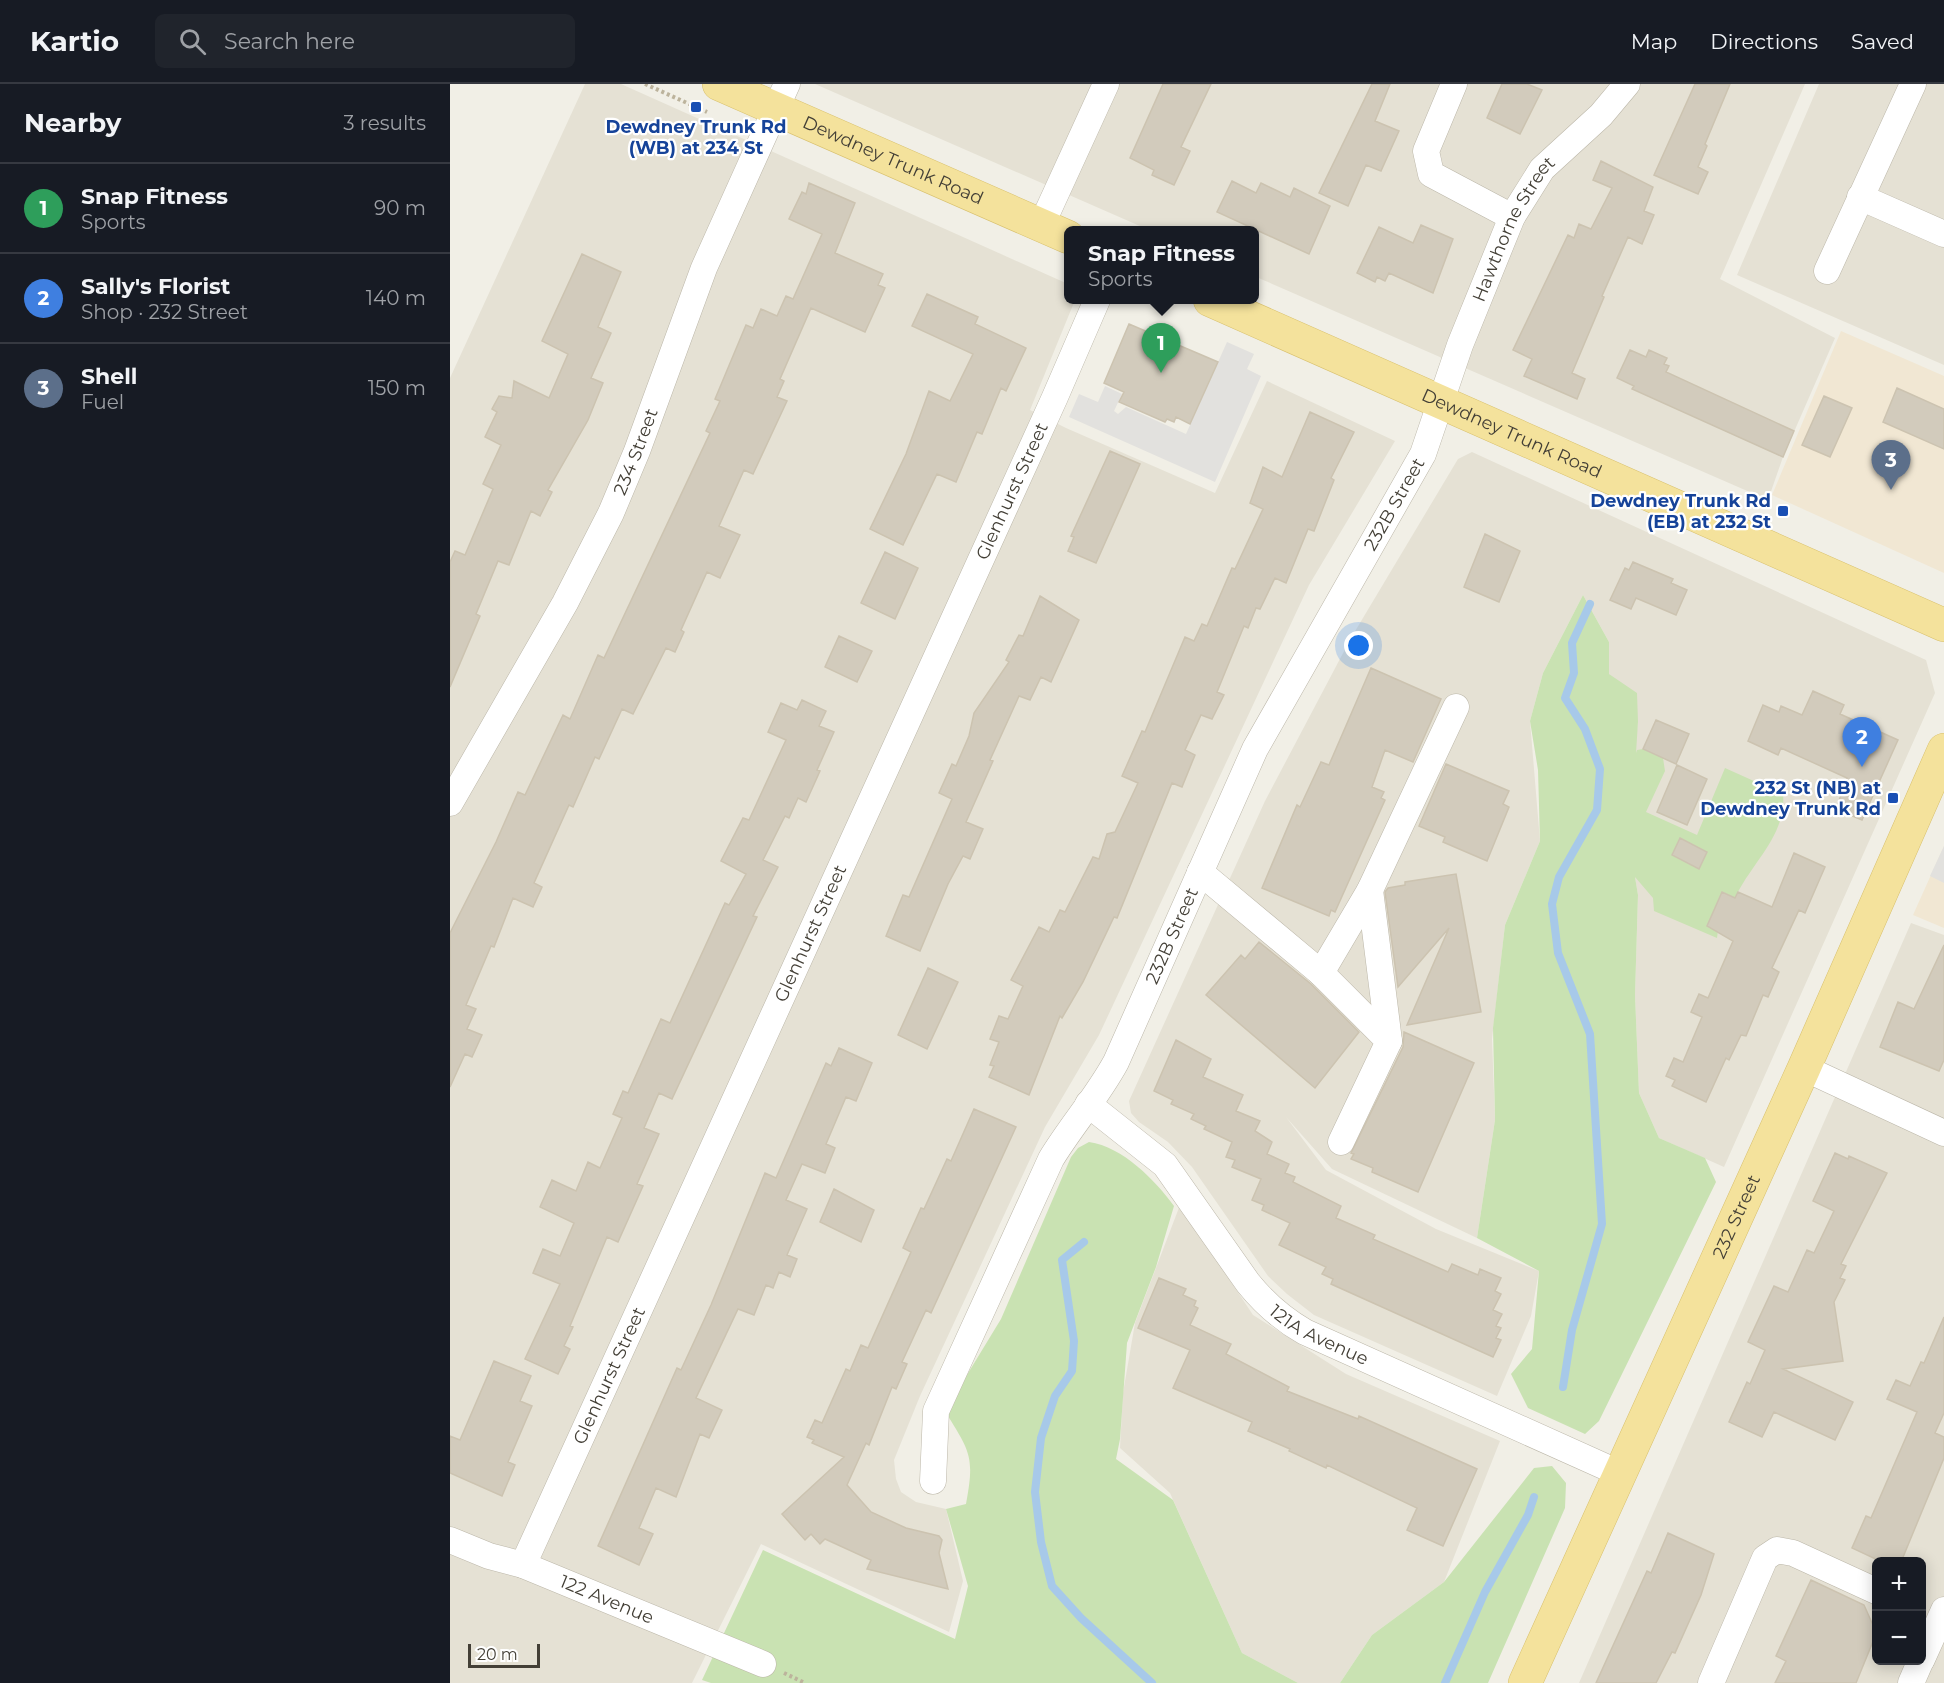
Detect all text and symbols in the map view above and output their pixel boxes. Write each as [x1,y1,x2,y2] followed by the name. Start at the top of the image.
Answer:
[155,14,575,68] search box
[30,24,119,58] text: Kartio
[176,25,209,58] icon: search
[224,28,355,55] text: Search here
[1631,29,1677,54] text: Map
[1710,29,1818,54] text: Directions
[1851,29,1914,54] text: Saved
[689,100,703,114] marker: Dewdney Trunk Rd (WB) at 234 St
[24,107,121,139] text: Nearby
[343,111,426,135] text: 3 results
[799,111,987,209] street label: Dewdney Trunk Road
[606,116,786,159] place label: Dewdney Trunk Rd (WB) at 234 St
[1468,152,1560,305] street label: Hawthorne Street
[81,183,228,210] text: Snap Fitness
[40,196,47,220] text: 1
[374,196,426,220] text: 90 m
[81,210,146,234] text: Sports
[1064,226,1259,304] popup
[1088,240,1235,267] text: Snap Fitness
[1088,267,1153,291] text: Sports
[81,273,230,300] text: Sally's Florist
[38,286,49,310] text: 2
[366,286,426,310] text: 140 m
[81,300,248,324] text: Shop · 232 Street
[1142,324,1180,373] pin: 1
[81,363,137,390] text: Shell
[38,376,49,400] text: 3
[368,376,426,400] text: 150 m
[1418,384,1605,483] street label: Dewdney Trunk Road
[81,390,124,414] text: Fuel
[609,405,663,498] street label: 234 Street
[971,419,1053,563] street label: Glenhurst Street
[1872,440,1910,490] pin: 3
[1359,454,1429,555] street label: 232B Street
[1590,490,1771,533] place label: Dewdney Trunk Rd (EB) at 232 St
[1776,504,1790,518] marker: Dewdney Trunk Rd (EB) at 232 St
[1344,631,1373,660] your location
[1842,718,1882,767] pin: 2
[1700,777,1881,820] place label: 232 St (NB) at Dewdney Trunk Rd
[1886,791,1900,805] marker: 232 St (NB) at Dewdney Trunk Rd
[770,861,851,1006] street label: Glenhurst Street
[1141,884,1203,987] street label: 232B Street
[1708,1171,1765,1262] street label: 232 Street
[1265,1300,1372,1370] street label: 121A Avenue
[568,1304,650,1448] street label: Glenhurst Street
[1872,1557,1926,1665] map controls
[1872,1557,1926,1611] button: +
[557,1570,657,1629] street label: 122 Avenue
[1872,1611,1926,1665] button: −
[468,1641,540,1668] scale bar
[477,1645,518,1664] text: 20 m

